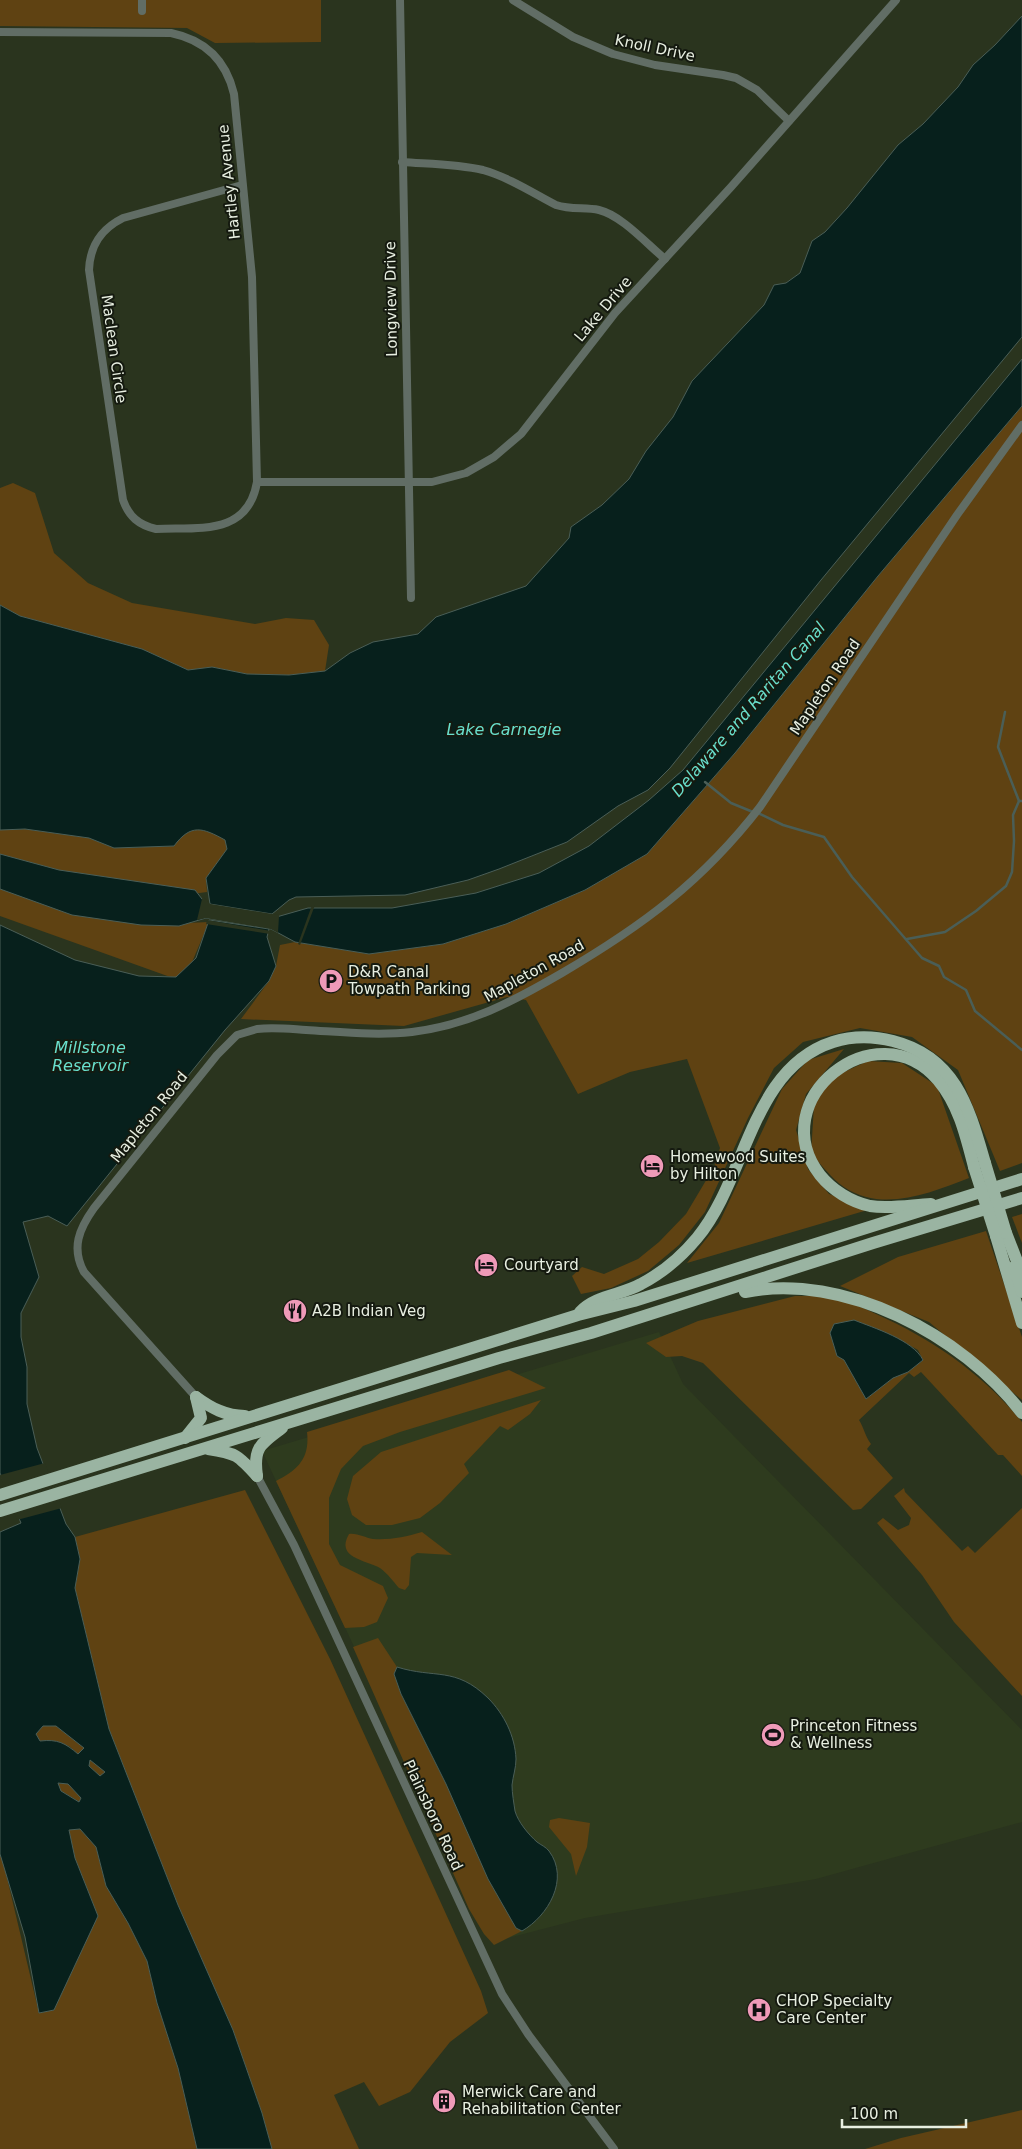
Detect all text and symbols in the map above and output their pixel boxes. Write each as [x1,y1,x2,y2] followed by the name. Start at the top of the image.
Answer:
[613,31,697,65] street label: Knoll Drive
[214,124,244,240] street label: Hartley Avenue
[381,241,401,357] street label: Longview Drive
[570,273,636,345] street label: Lake Drive
[97,294,131,404] street label: Maclean Circle
[668,618,830,800] water label: Delaware and Raritan Canal
[786,636,864,738] street label: Mapleton Road
[447,720,562,739] water label: Lake Carnegie
[481,936,587,1006] street label: Mapleton Road
[347,963,471,998] place label: D&R Canal Towpath Parking
[318,968,344,994] parking icon: D&R Canal Towpath Parking
[52,1038,129,1075] water label: Millstone Reservoir
[107,1068,191,1166] street label: Mapleton Road
[670,1148,806,1183] place label: Homewood Suites by Hilton
[639,1153,665,1179] hotel icon: Homewood Suites by Hilton
[473,1252,499,1278] hotel icon: Courtyard
[504,1256,579,1274] place label: Courtyard
[282,1298,308,1324] restaurant icon: A2B Indian Veg
[312,1302,426,1320] place label: A2B Indian Veg
[790,1717,918,1752] place label: Princeton Fitness & Wellness
[760,1722,786,1748] sports icon: Princeton Fitness & Wellness
[399,1757,467,1873] street label: Plainsboro Road
[776,1992,892,2027] place label: CHOP Specialty Care Center
[746,1997,772,2023] hospital icon: CHOP Specialty Care Center
[462,2083,622,2118] place label: Merwick Care and Rehabilitation Center
[431,2088,457,2114] building icon: Merwick Care and Rehabilitation Center
[842,2096,966,2128] scale bar
[850,2105,898,2123] text: 100 m

